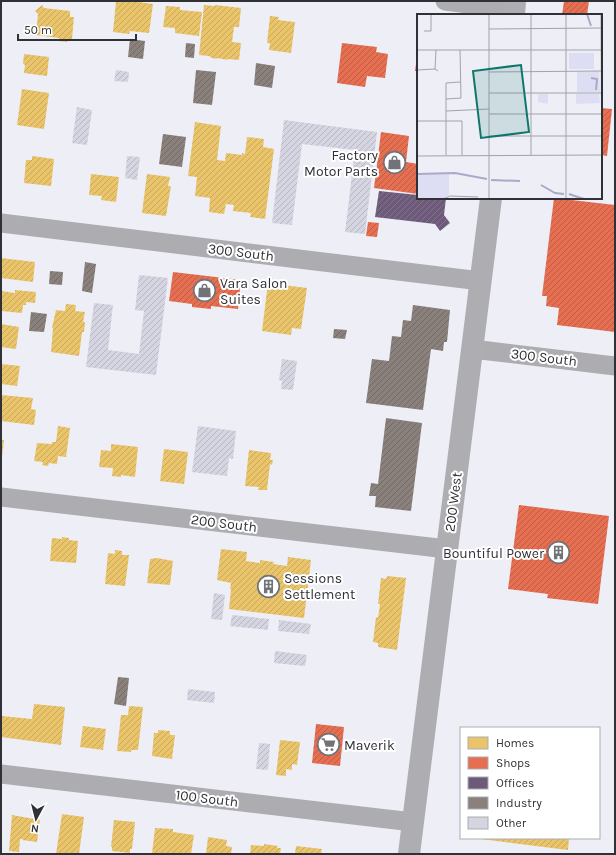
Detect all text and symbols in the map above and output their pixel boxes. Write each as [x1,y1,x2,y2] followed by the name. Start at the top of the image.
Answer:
[417,14,602,199] inset map
[18,16,136,42] scale bar
[24,23,52,37] text: 50 m
[304,147,378,180] place label: Factory Motor Parts
[381,150,407,176] shop icon: Factory Motor Parts
[207,240,275,265] street label: 300 South
[220,275,287,308] place label: Vara Salon Suites
[192,278,218,304] shop icon: Vara Salon Suites
[510,345,578,370] street label: 300 South
[441,471,466,533] street label: 200 West
[190,511,258,536] street label: 200 South
[546,540,572,566] building icon: Bountiful Power
[443,545,545,562] place label: Bountiful Power
[284,570,355,603] place label: Sessions Settlement
[256,573,282,599] building icon: Sessions Settlement
[460,727,600,839] legend
[315,732,341,758] supermarket icon: Maverik
[496,736,534,750] text: Homes
[344,737,395,754] place label: Maverik
[496,756,530,770] text: Shops
[496,776,534,790] text: Offices
[175,786,239,811] street label: 100 South
[496,796,542,810] text: Industry
[16,799,56,839] north arrow
[496,816,527,830] text: Other
[30,821,40,835] text: N

